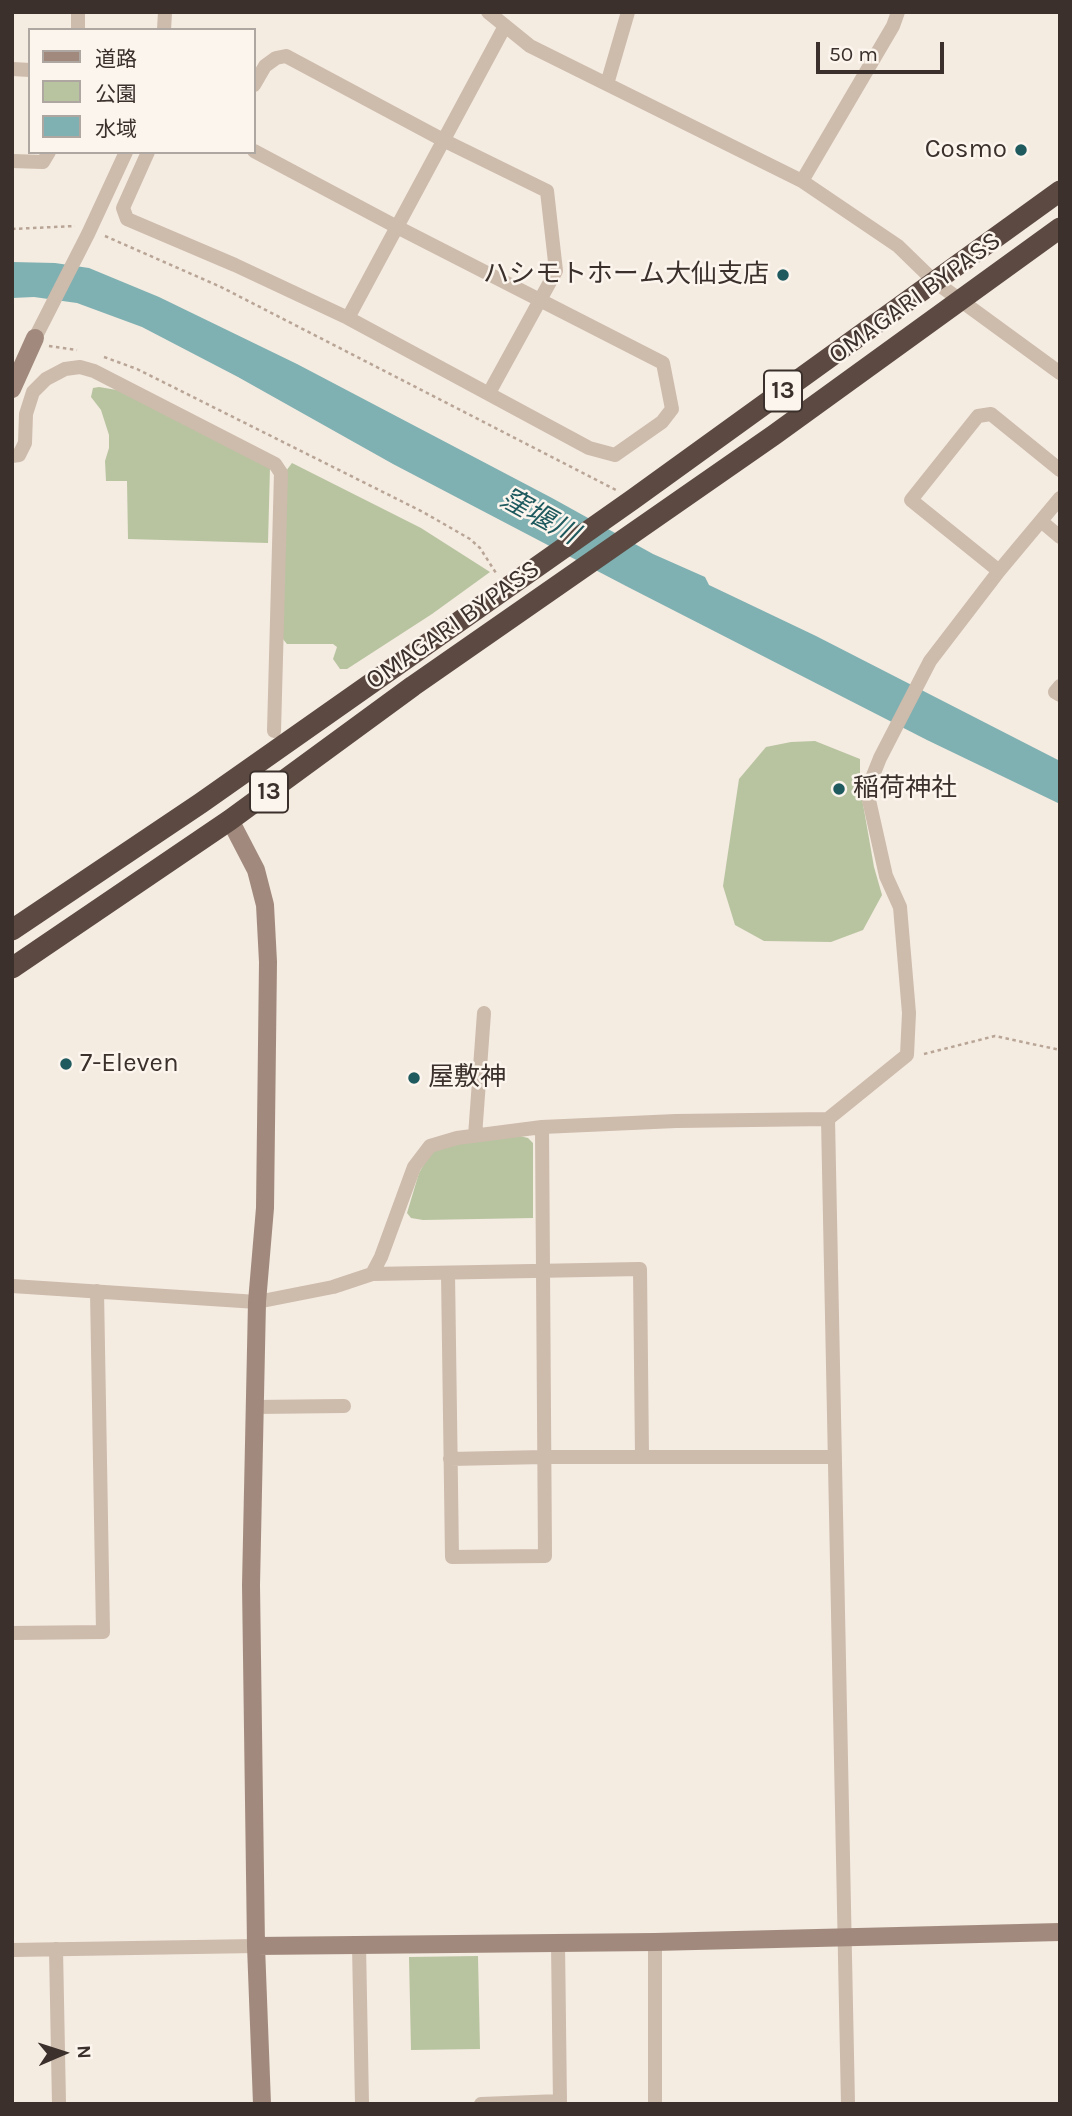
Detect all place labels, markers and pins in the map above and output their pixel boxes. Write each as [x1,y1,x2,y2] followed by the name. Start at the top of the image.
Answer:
[925,134,1007,166] place label: Cosmo
[1013,142,1029,158] marker: Cosmo
[483,259,769,291] place label: ハシモトホーム大仙支店
[775,267,791,283] marker: ハシモトホーム大仙支店
[853,773,957,805] place label: 稲荷神社
[831,781,847,797] marker: 稲荷神社
[80,1048,179,1080] place label: 7-Eleven
[58,1056,74,1072] marker: 7-Eleven
[428,1062,506,1094] place label: 屋敷神
[406,1070,422,1086] marker: 屋敷神

